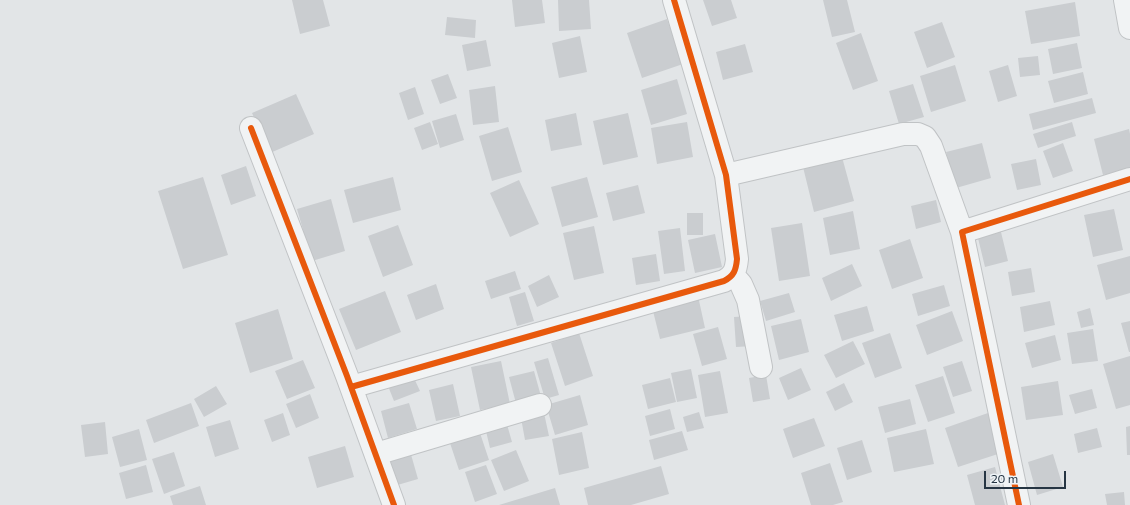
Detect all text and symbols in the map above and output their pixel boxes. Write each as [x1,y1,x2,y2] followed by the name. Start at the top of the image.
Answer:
[986,463,1068,489] scale bar
[991,471,1018,485] text: 20 m

